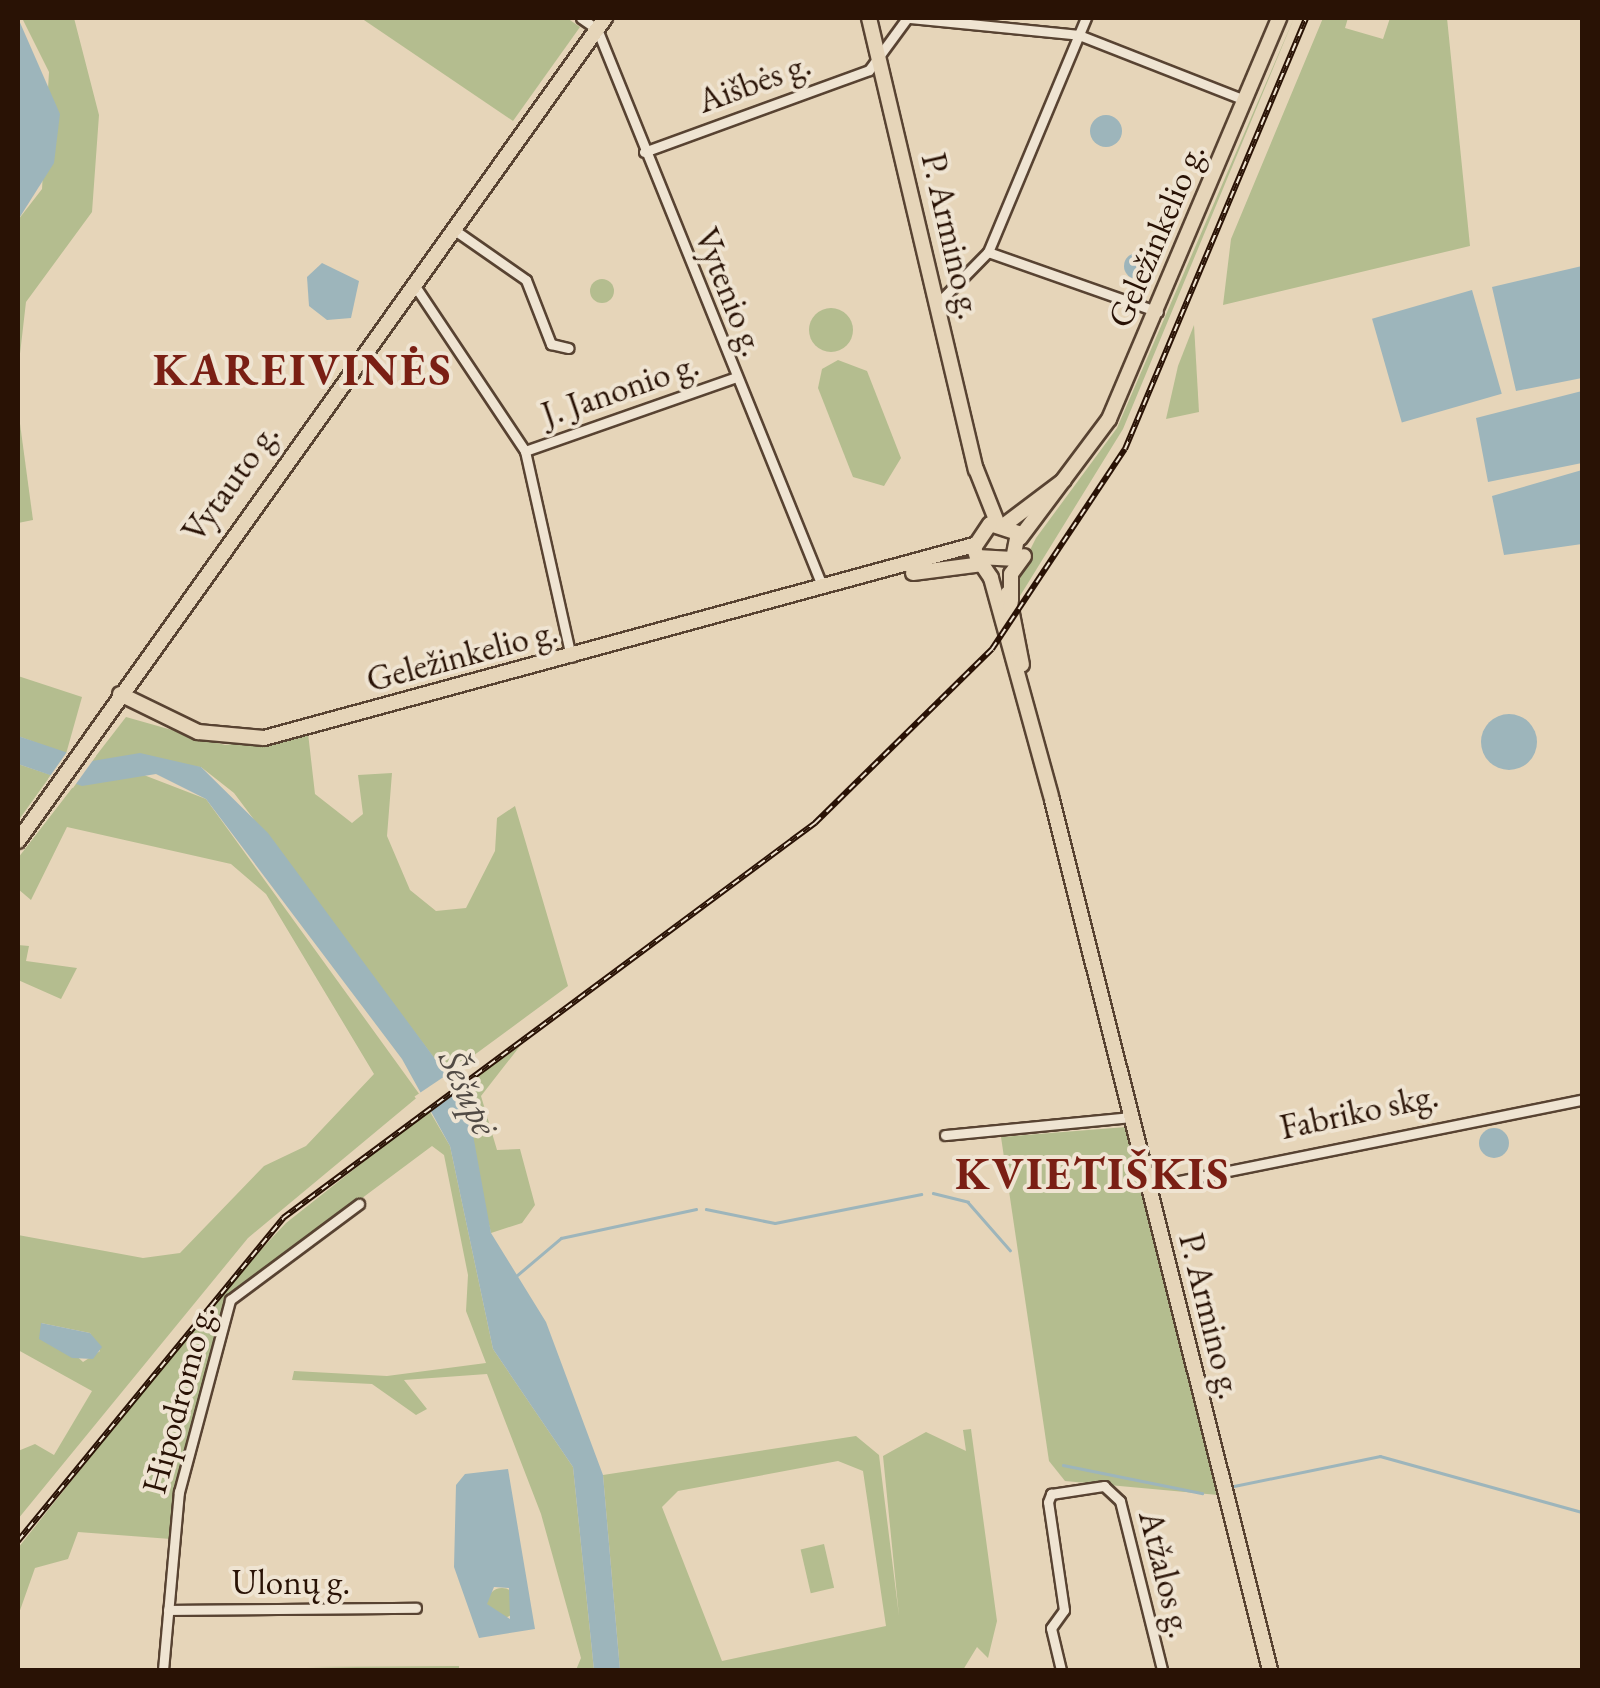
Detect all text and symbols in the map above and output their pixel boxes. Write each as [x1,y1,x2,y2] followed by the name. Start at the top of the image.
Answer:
[692,42,816,122] street label: Aišbės g.
[1098,137,1214,333] street label: Geležinkelio g.
[912,149,992,323] street label: P. Armino g.
[685,222,775,362] street label: Vytenio g.
[153,343,453,397] district label: KAREIVINĖS
[536,343,704,435] street label: J. Janonio g.
[173,414,287,550] street label: Vytauto g.
[362,609,562,701] street label: Geležinkelio g.
[429,1042,509,1142] water label: Šešupė
[1276,1074,1442,1148] street label: Fabriko skg.
[955,1147,1231,1201] district label: KVIETIŠKIS
[1170,1229,1252,1403] street label: P. Armino g.
[133,1300,223,1498] street label: Hipodromo g.
[1130,1506,1202,1642] street label: Atžalos g.
[232,1561,350,1603] street label: Ulonų g.

